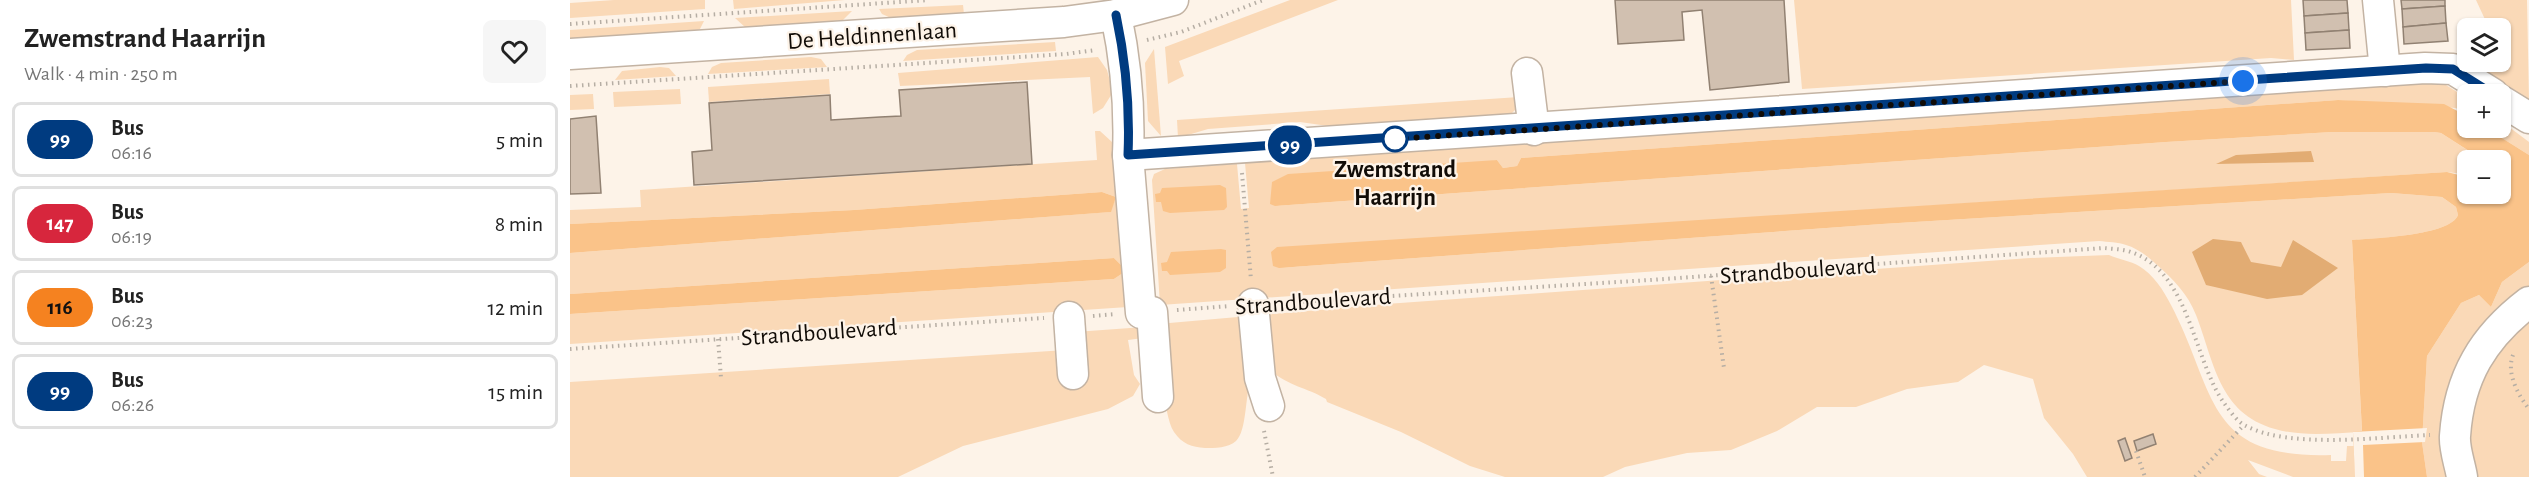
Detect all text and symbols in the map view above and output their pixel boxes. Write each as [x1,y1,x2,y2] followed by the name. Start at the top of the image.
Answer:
[786,18,958,54] street label: De Heldinnenlaan
[2457,18,2511,204] map controls
[2457,18,2511,72] button: layers
[483,20,546,83] button: heart
[24,25,266,53] text: Zwemstrand Haarrijn
[24,64,178,84] text: Walk · 4 min · 250 m
[2228,66,2258,96] your location
[2457,84,2511,138] button: +
[111,117,144,139] text: Bus
[1263,126,1317,164] line badge: 99
[1382,126,1408,152] marker: Zwemstrand Haarrijn
[50,129,70,150] text: 99
[496,129,543,151] text: 5 min
[1280,135,1300,156] text: 99
[111,143,152,163] text: 06:16
[2457,150,2511,204] button: −
[1334,158,1456,210] place label: Zwemstrand Haarrijn
[111,201,144,223] text: Bus
[46,213,74,234] text: 147
[495,213,543,235] text: 8 min
[111,227,152,247] text: 06:19
[1719,254,1877,288] street label: Strandboulevard
[111,285,144,307] text: Bus
[1234,285,1392,319] street label: Strandboulevard
[47,297,73,318] text: 116
[488,297,543,319] text: 12 min
[111,311,153,331] text: 06:23
[740,316,898,350] street label: Strandboulevard
[111,369,144,391] text: Bus
[50,381,70,402] text: 99
[488,381,543,403] text: 15 min
[111,395,154,415] text: 06:26

